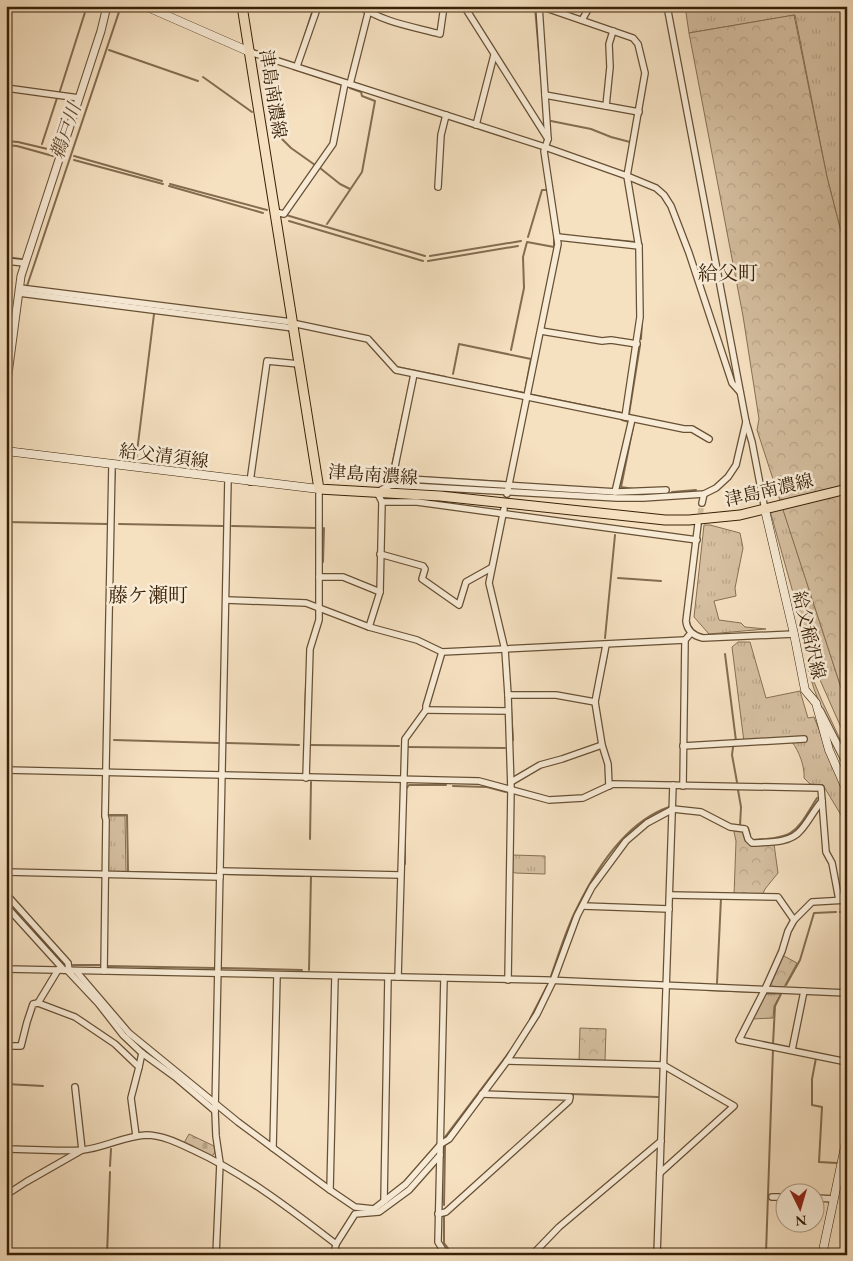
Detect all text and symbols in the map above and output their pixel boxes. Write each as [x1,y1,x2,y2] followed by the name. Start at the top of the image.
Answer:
[255,48,292,140] street label: 津島南濃線
[44,98,87,162] water label: 鵜戸川
[698,260,758,286] district label: 給父町
[118,439,210,472] street label: 給父清須線
[327,460,419,489] street label: 津島南濃線
[722,468,815,511] street label: 津島南濃線
[108,582,188,608] district label: 藤ケ瀬町
[788,588,831,681] street label: 給父稲沢線
[776,1184,826,1234] north arrow
[794,1211,808,1230] text: N

